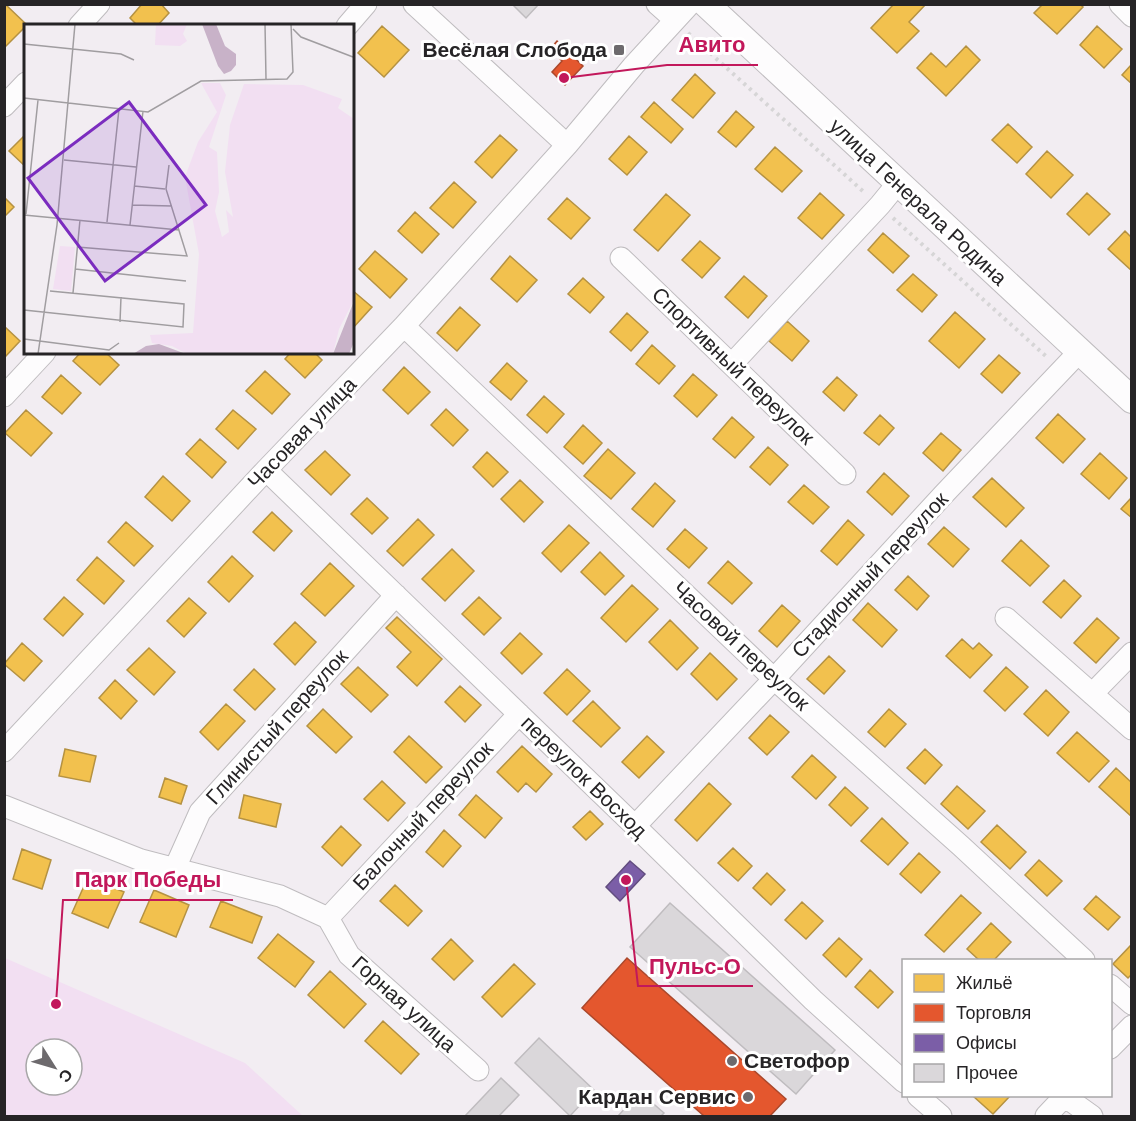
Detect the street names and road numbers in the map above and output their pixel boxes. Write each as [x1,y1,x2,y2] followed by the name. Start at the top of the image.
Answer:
[825,114,1012,290] street label: улица Генерала Родина
[648,282,820,449] street label: Спортивный переулок
[243,372,361,493] street label: Часовая улица
[787,487,953,662] street label: Стадионный переулок
[668,577,815,715] street label: Часовой переулок
[201,644,353,809] street label: Глинистый переулок
[517,711,652,842] street label: переулок Восход
[348,736,498,894] street label: Балочный переулок
[348,951,461,1056] street label: Горная улица

